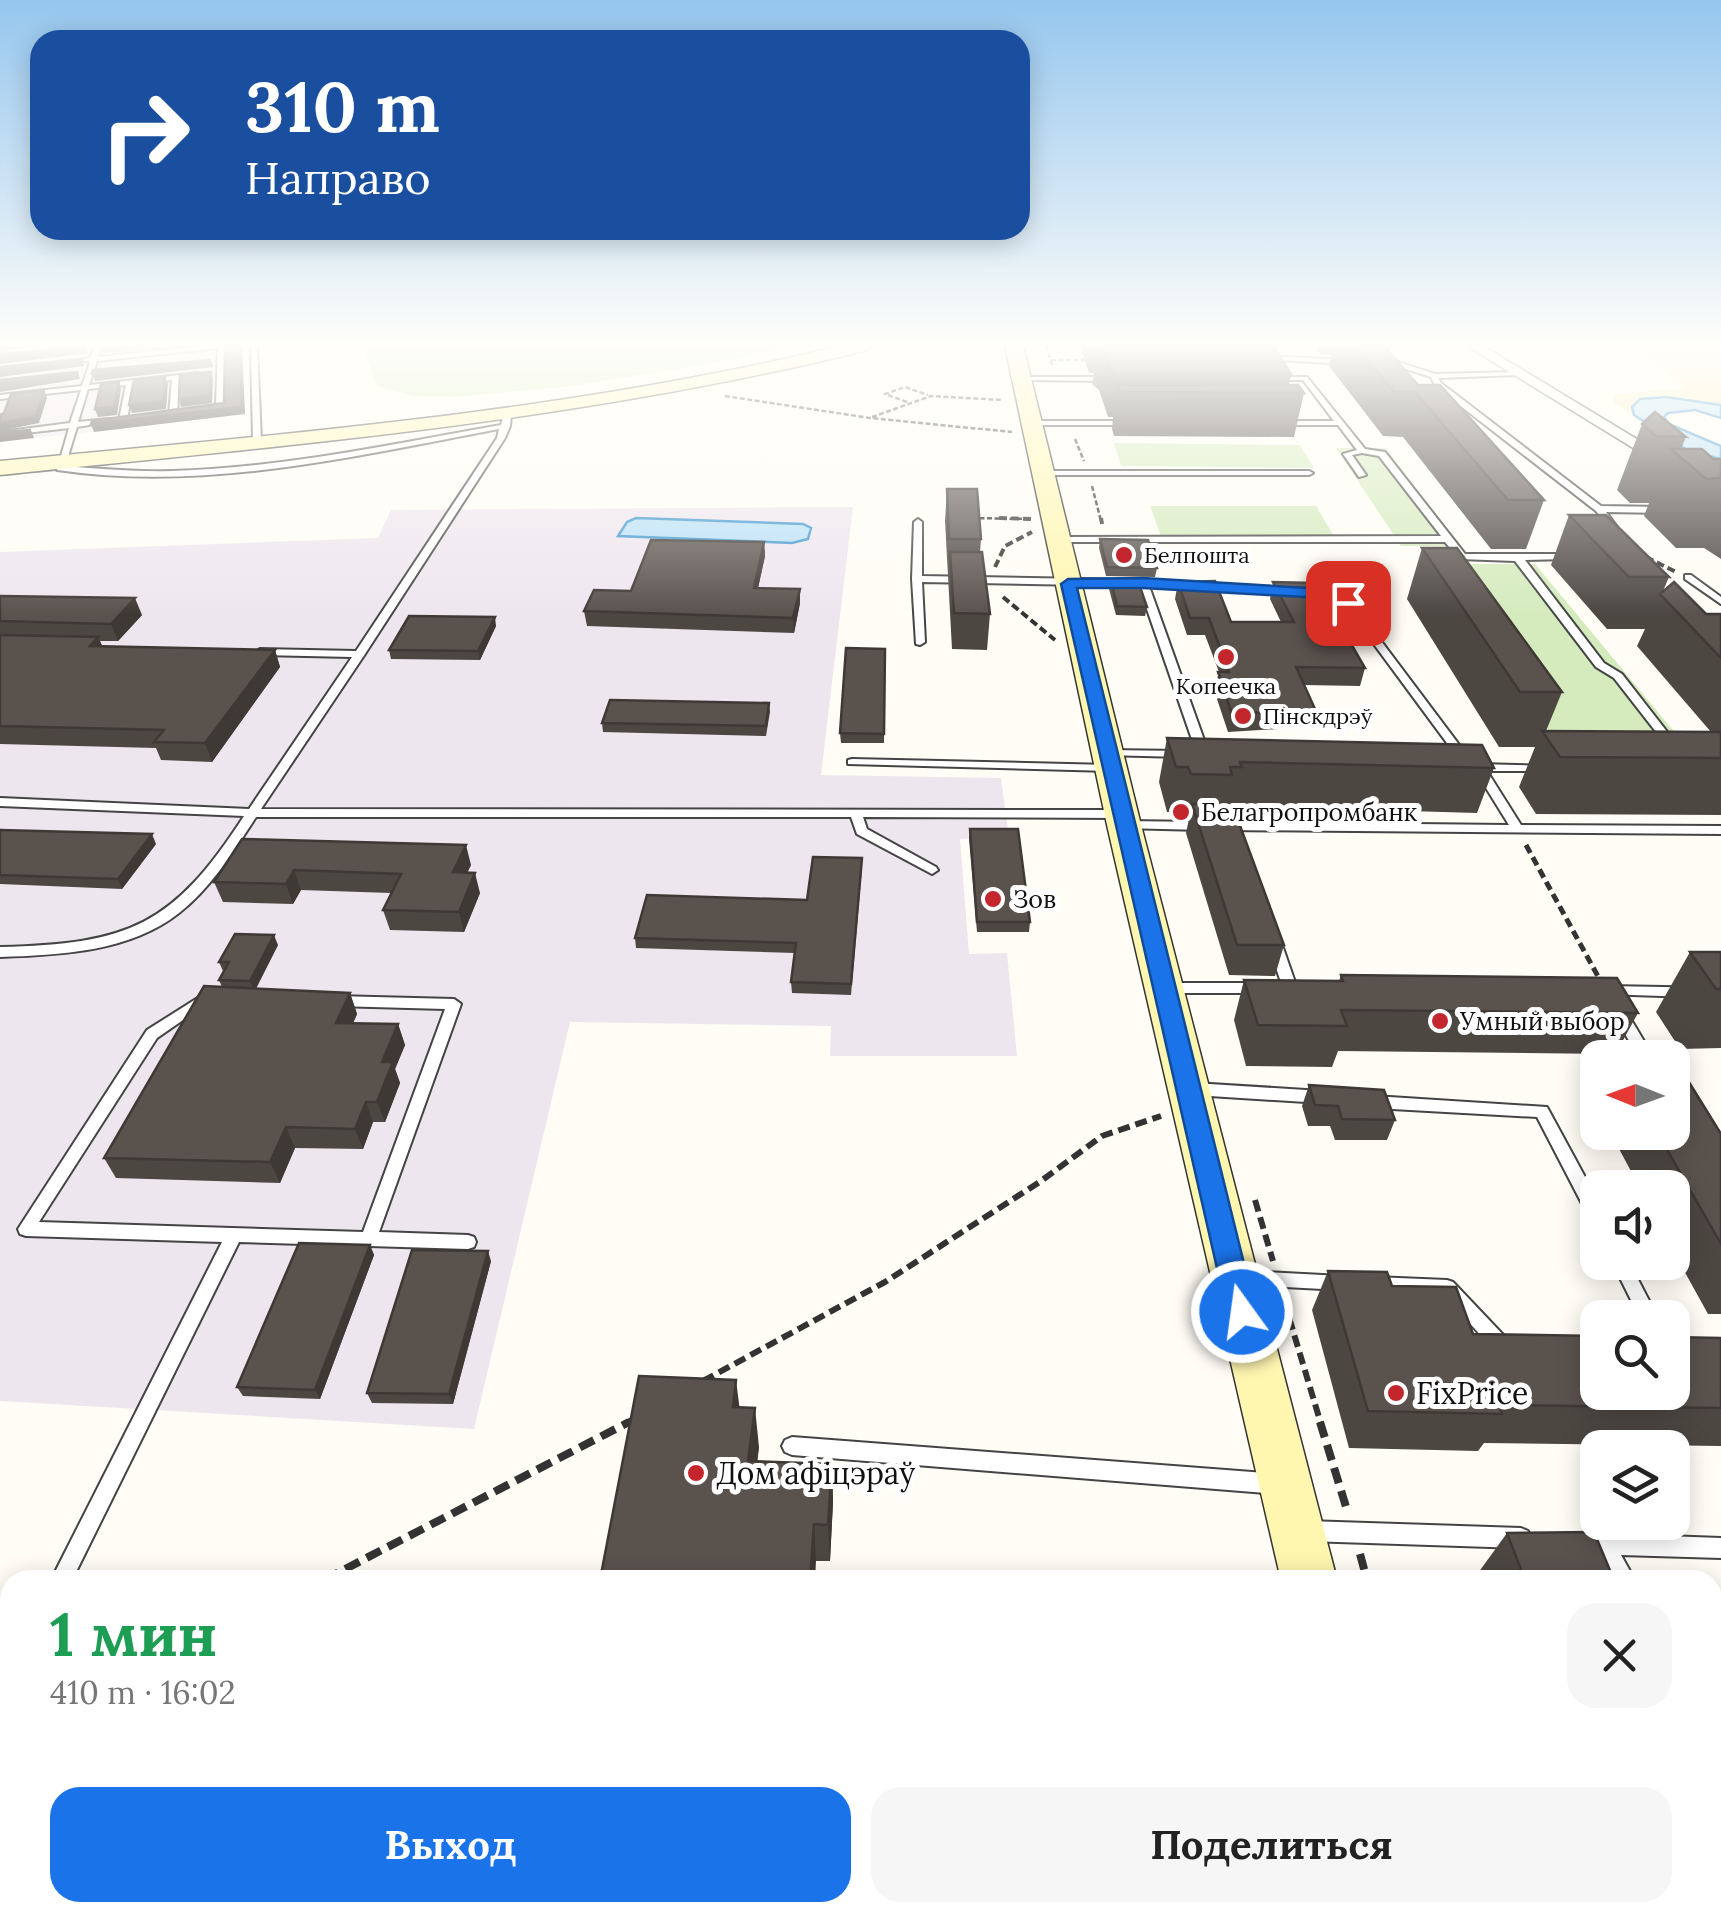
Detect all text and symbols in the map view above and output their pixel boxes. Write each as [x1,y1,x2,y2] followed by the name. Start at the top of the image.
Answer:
[245,62,440,151] text: 310 m
[80,70,210,200] icon: right
[245,149,431,206] text: Направо
[1144,541,1250,569] place label: Белпошта
[1113,544,1135,566] marker: Белпошта
[1306,561,1391,646] pin
[1321,576,1376,631] icon: arrive
[1215,646,1237,668] marker: Копеечка
[1176,672,1276,700] place label: Копеечка
[1263,702,1373,730] place label: Пінскдрэў
[1232,705,1254,727] marker: Пінскдрэў
[1201,796,1418,828] place label: Белагропромбанк
[1170,801,1192,823] marker: Белагропромбанк
[1013,883,1056,915] place label: Зов
[982,888,1004,910] marker: Зов
[1459,1005,1625,1037] place label: Умный выбор
[1429,1010,1451,1032] marker: Умный выбор
[1580,1040,1690,1150] north arrow
[1580,1040,1690,1540] map controls
[1580,1170,1690,1280] button: sound
[1190,1260,1294,1364] position arrow
[1580,1300,1690,1410] button: search
[1416,1374,1528,1412] place label: FixPrice
[1385,1382,1407,1404] marker: FixPrice
[1580,1430,1690,1540] button: layers
[716,1454,915,1493] place label: Дом афіцэраў
[685,1462,707,1484] marker: Дом афіцэраў
[50,1596,218,1672] text: 1 мин
[1567,1603,1672,1708] button: close
[50,1672,236,1713] text: 410 m · 16:02
[50,1787,851,1902] button: Выход
[871,1787,1672,1902] button: Поделиться

